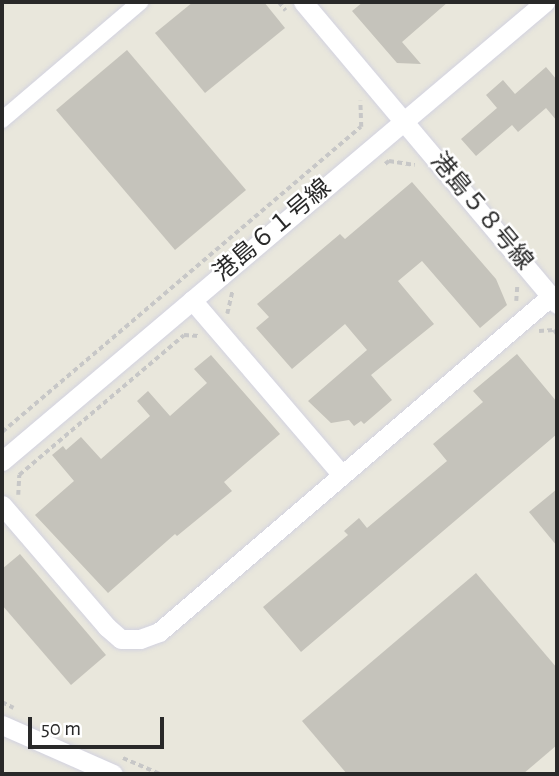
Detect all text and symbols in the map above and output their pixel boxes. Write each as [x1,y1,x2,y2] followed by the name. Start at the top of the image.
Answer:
[424,148,538,276] street label: 港島５８号線
[209,174,337,288] street label: 港島６１号線
[32,702,168,746] scale bar
[41,718,81,739] text: 50 m

